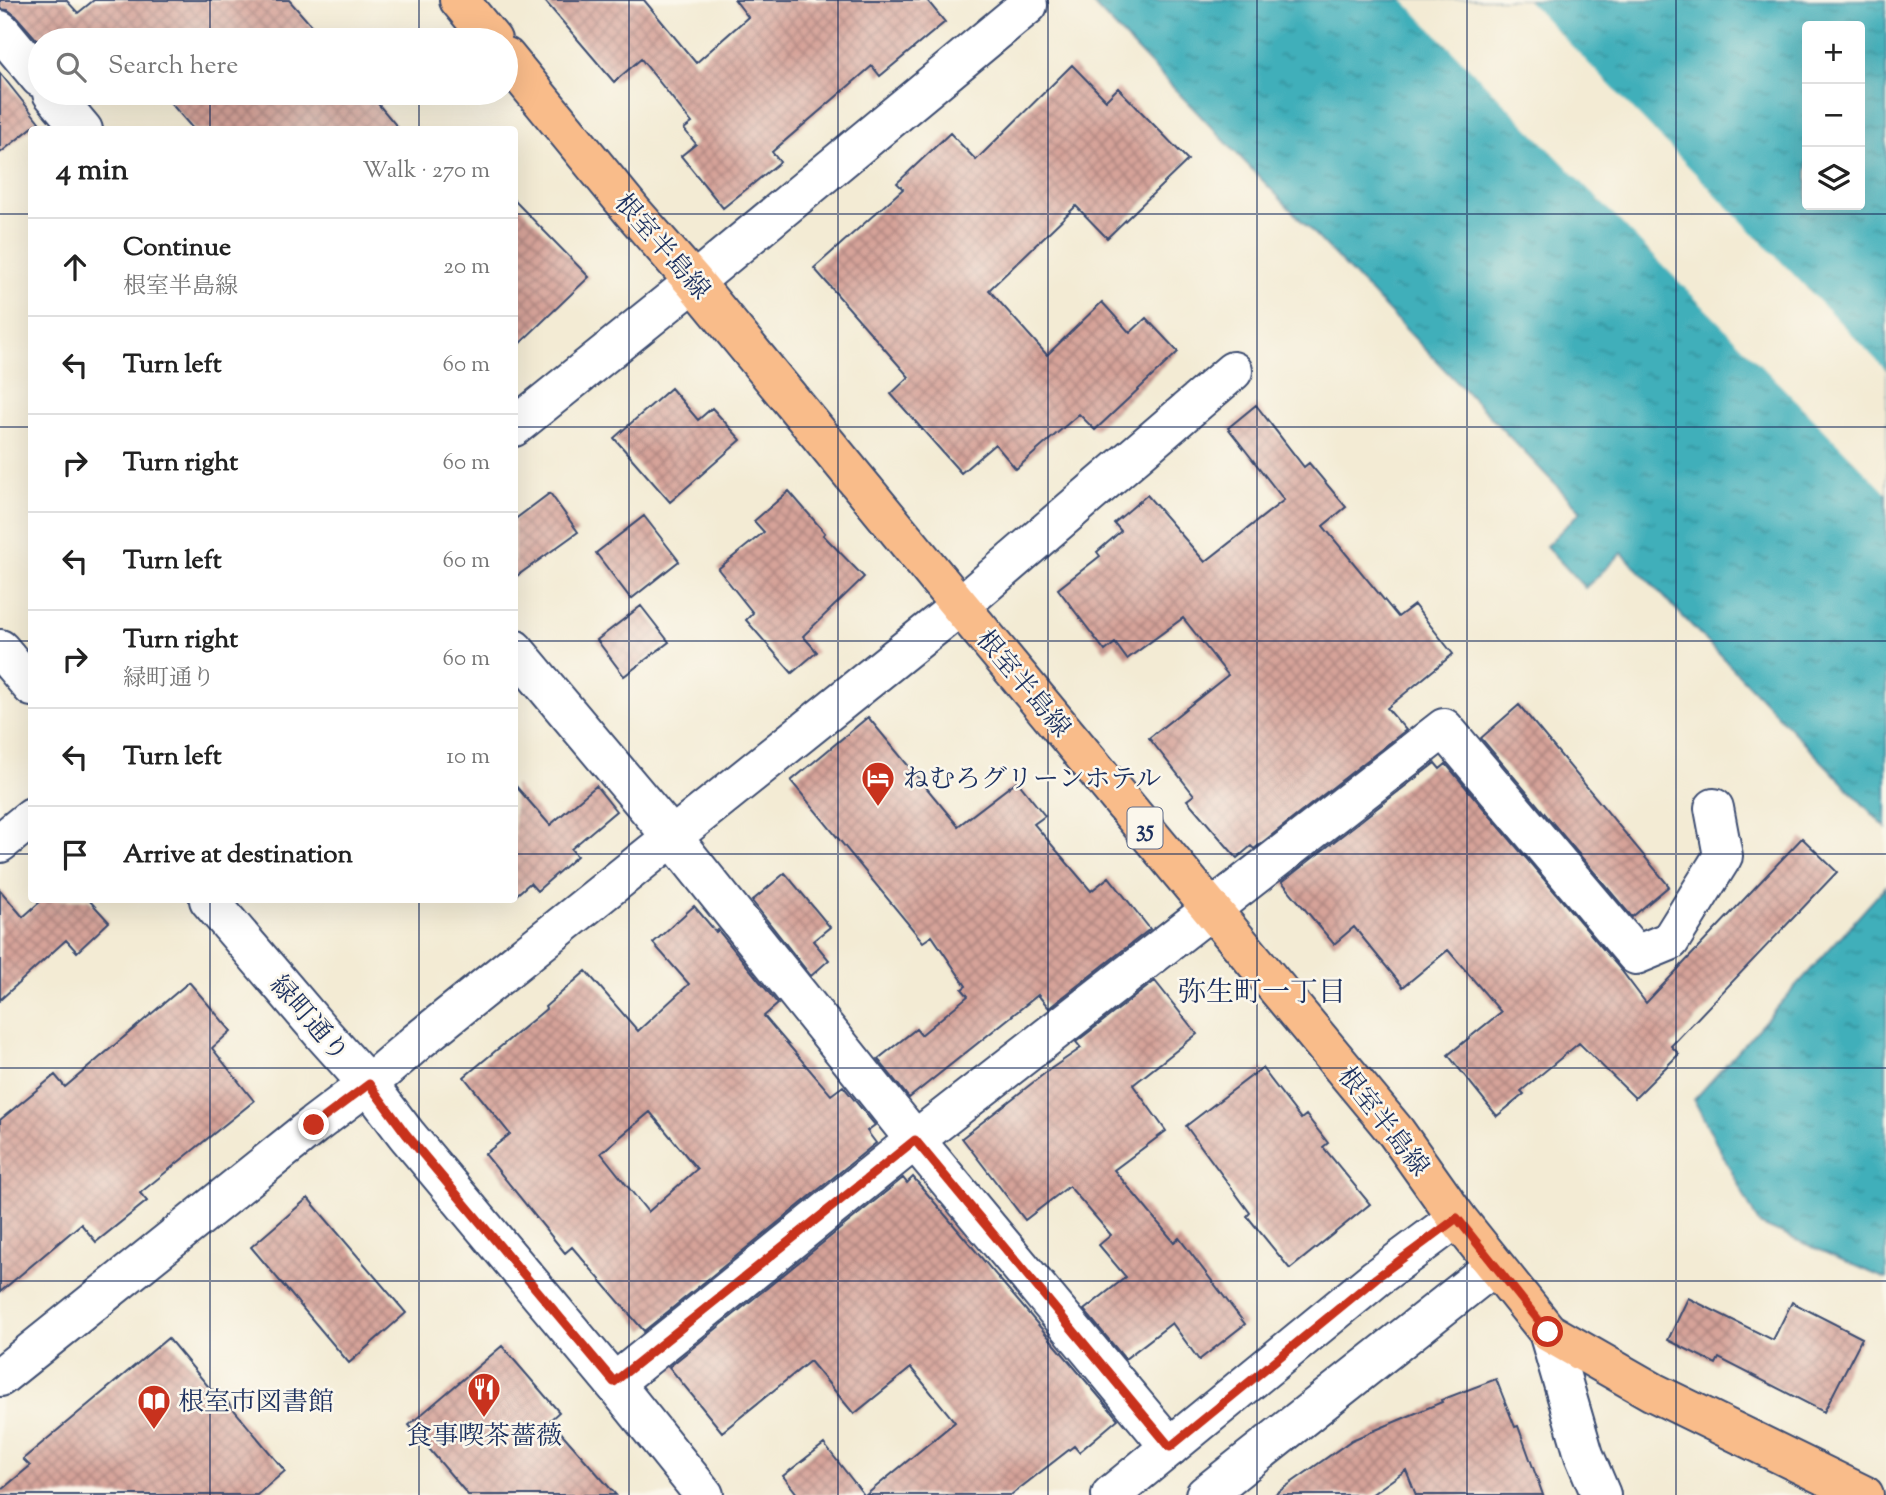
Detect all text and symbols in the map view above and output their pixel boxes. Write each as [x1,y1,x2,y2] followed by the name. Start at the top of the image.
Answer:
[1802,21,1865,210] map controls
[1802,21,1865,84] button: +
[28,28,518,105] search box
[52,48,90,86] icon: search
[108,48,238,85] text: Search here
[1802,84,1865,147] button: −
[1802,147,1865,210] button: layers
[56,150,129,193] text: 4 min
[362,155,490,188] text: Walk · 270 m
[605,186,718,309] street label: 根室半島線
[123,230,231,267] text: Continue
[56,248,94,286] icon: ahead
[443,251,490,284] text: 20 m
[123,271,238,304] text: 根室半島線
[56,346,94,384] icon: left
[123,347,222,384] text: Turn left
[442,349,490,382] text: 60 m
[56,444,94,482] icon: right
[123,445,238,482] text: Turn right
[442,447,490,480] text: 60 m
[56,542,94,580] icon: left
[123,543,222,580] text: Turn left
[442,545,490,578] text: 60 m
[123,622,238,659] text: Turn right
[966,623,1078,746] street label: 根室半島線
[56,640,94,678] icon: right
[442,643,490,676] text: 60 m
[123,663,215,696] text: 緑町通り
[56,738,94,776] icon: left
[123,739,222,776] text: Turn left
[446,741,490,774] text: 10 m
[859,759,897,808] hotel icon: ねむろグリーンホテル
[903,762,1161,799] place label: ねむろグリーンホテル
[1128,808,1162,848] road number: 35
[56,836,94,874] icon: arrive
[123,837,353,874] text: Arrive at destination
[260,968,356,1071] street label: 緑町通り
[1178,974,1346,1014] district label: 弥生町一丁目
[1327,1060,1437,1185] street label: 根室半島線
[298,1109,329,1140] route end
[1532,1316,1563,1347] route start
[465,1370,503,1419] restaurant icon: 食事喫茶薔薇
[135,1382,173,1431] library icon: 根室市図書館
[178,1385,334,1422] place label: 根室市図書館
[406,1419,562,1456] place label: 食事喫茶薔薇

